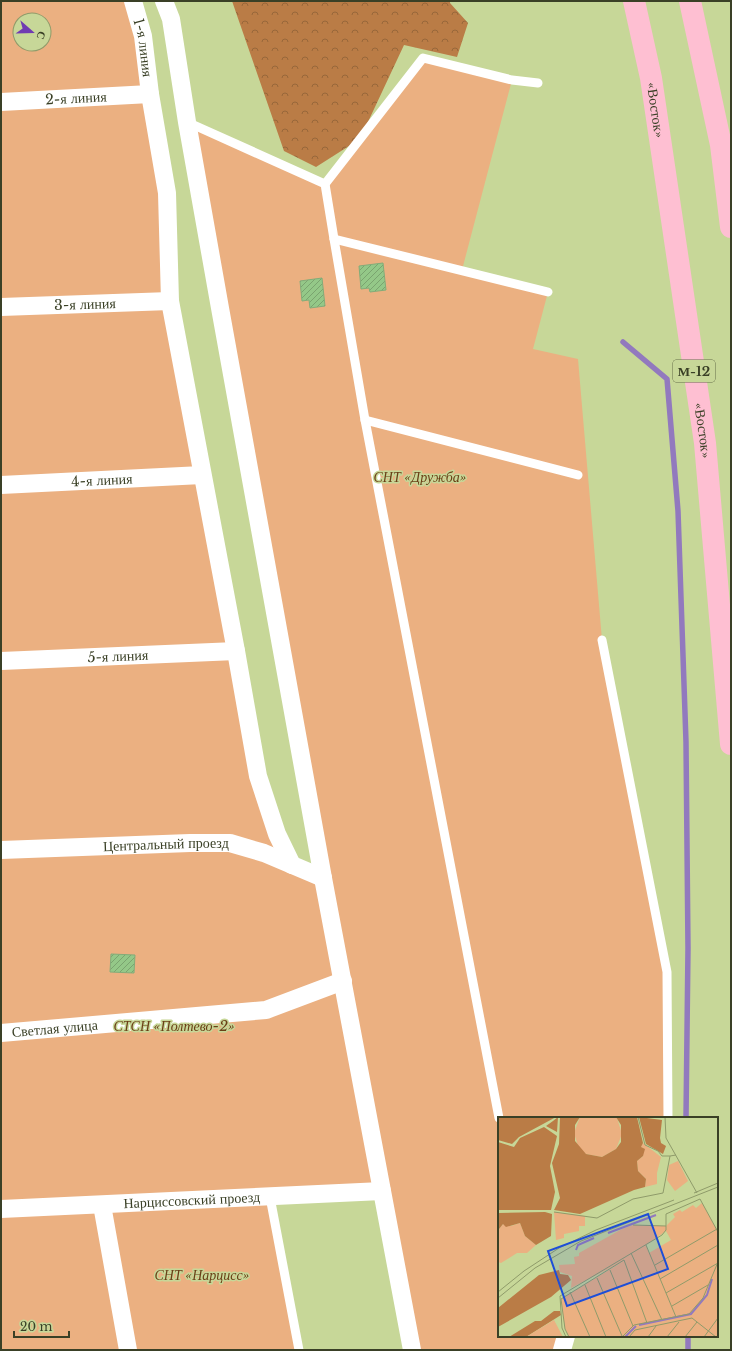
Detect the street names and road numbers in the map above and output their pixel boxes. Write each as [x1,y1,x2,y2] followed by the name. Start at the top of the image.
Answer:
[129,16,157,79] street label: 1-я линия
[643,81,669,139] street label: «Восток»
[45,87,108,109] street label: 2-я линия
[54,294,117,314] street label: 3-я линия
[673,360,715,382] road number: М-12
[690,401,715,459] street label: «Восток»
[71,469,133,490] street label: 4-я линия
[87,646,149,666] street label: 5-я линия
[103,834,229,855] street label: Центральный проезд
[11,1016,99,1041] street label: Светлая улица
[123,1188,261,1212] street label: Нарциссовский проезд

